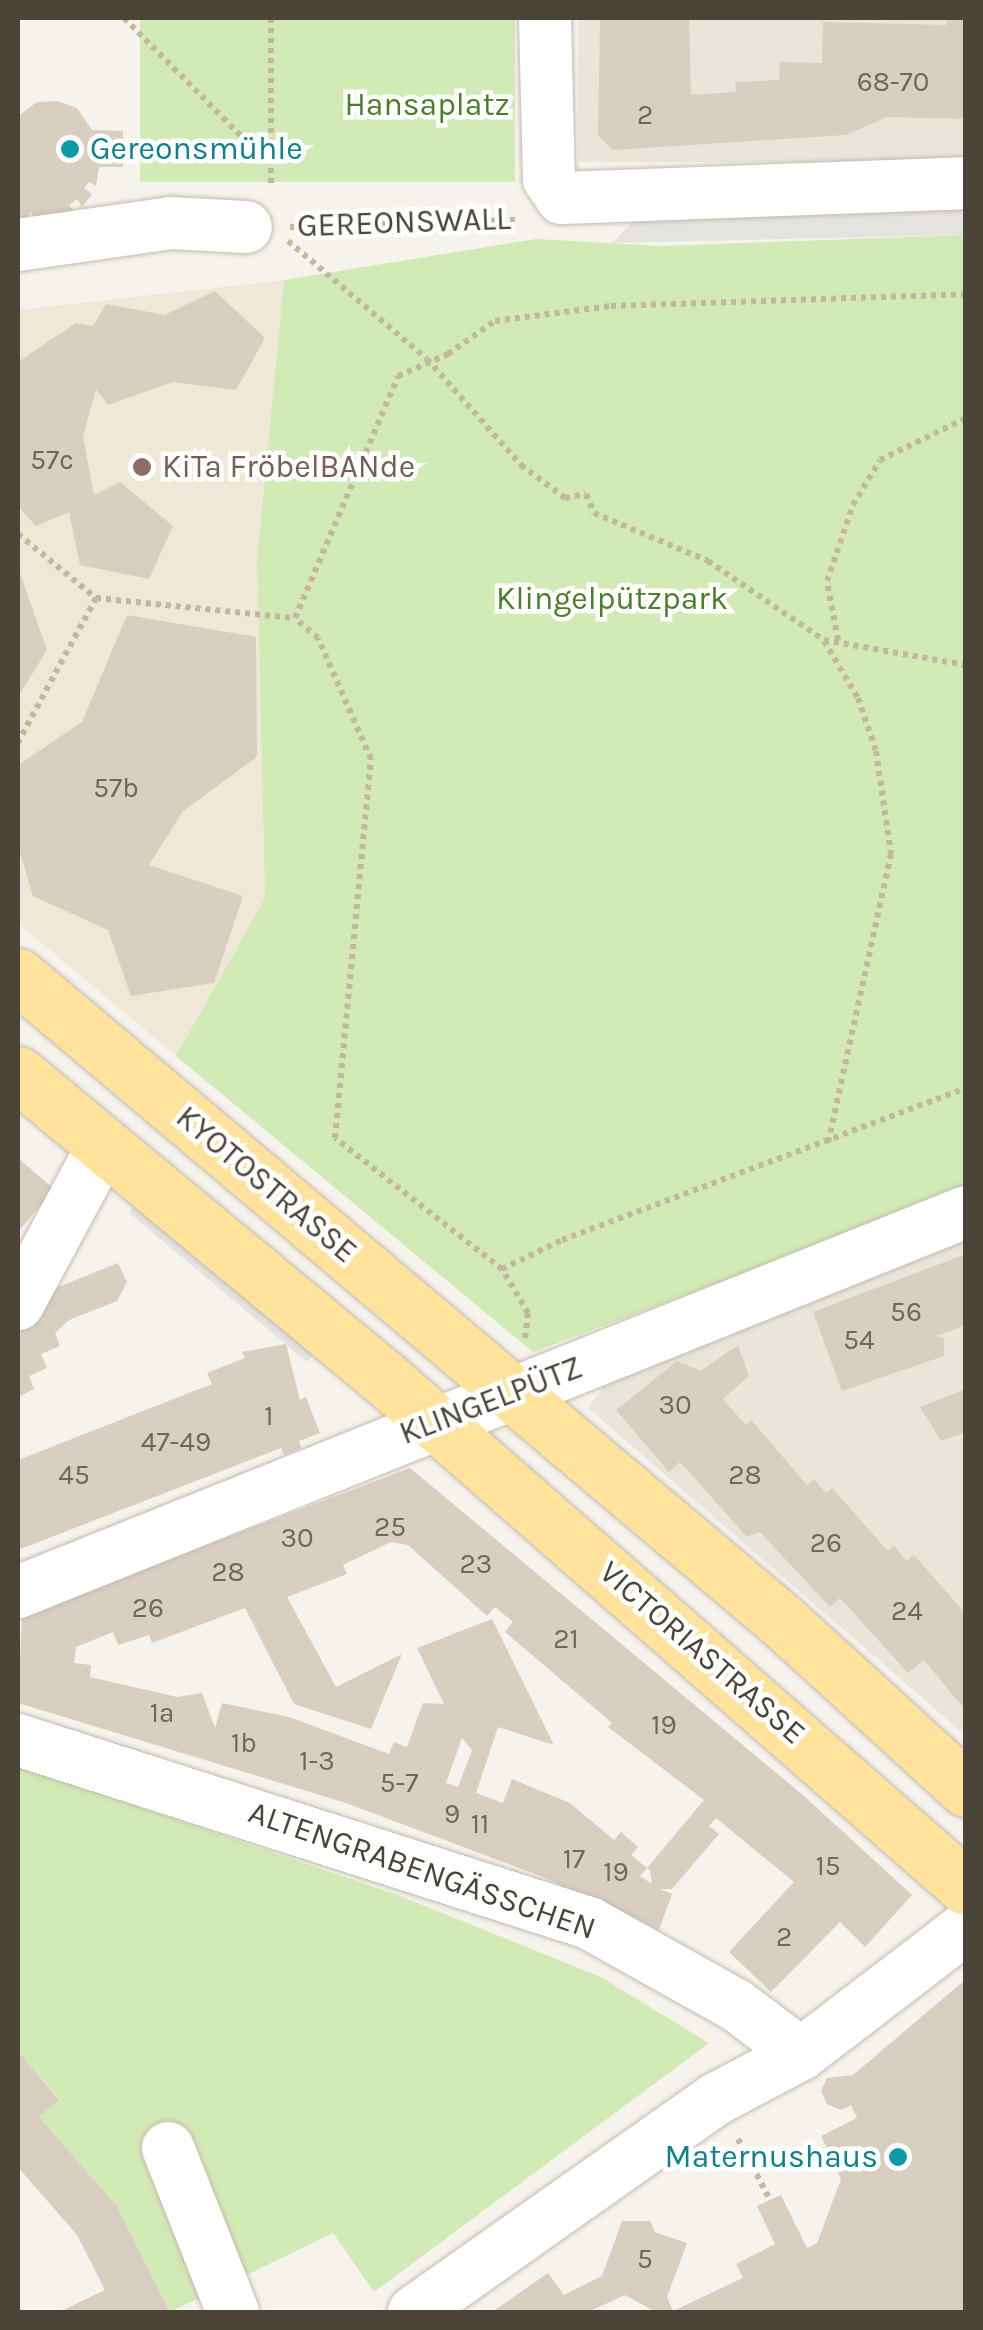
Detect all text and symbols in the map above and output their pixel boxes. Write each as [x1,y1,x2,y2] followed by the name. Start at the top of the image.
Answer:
[857,65,929,99] house number: 68-70
[344,86,510,124] park label: Hansaplatz
[637,98,653,132] house number: 2
[90,130,303,168] place label: Gereonsmühle
[59,138,81,160] marker: Gereonsmühle
[296,200,512,246] street label: GEREONSWALL
[30,443,74,477] house number: 57c
[162,448,415,486] place label: KiTa FröbelBANde
[131,456,153,478] marker: KiTa FröbelBANde
[496,580,728,618] park label: Klingelpützpark
[93,771,139,805] house number: 57b
[168,1098,364,1272] street label: KYOTOSTRASSE
[890,1295,922,1329] house number: 56
[843,1323,875,1357] house number: 54
[394,1349,588,1453] street label: KLINGELPÜTZ
[658,1388,692,1422] house number: 30
[264,1399,274,1433] house number: 1
[141,1425,211,1459] house number: 47-49
[58,1458,90,1492] house number: 45
[728,1458,762,1492] house number: 28
[374,1510,406,1544] house number: 25
[280,1521,314,1555] house number: 30
[810,1526,842,1560] house number: 26
[460,1547,492,1581] house number: 23
[591,1553,813,1753] street label: VICTORIASTRASSE
[211,1555,245,1589] house number: 28
[132,1591,164,1625] house number: 26
[891,1594,923,1628] house number: 24
[553,1622,579,1656] house number: 21
[150,1696,174,1730] house number: 1a
[651,1708,677,1742] house number: 19
[231,1726,257,1760] house number: 1b
[299,1744,335,1778] house number: 1-3
[380,1766,418,1800] house number: 5-7
[243,1793,601,1949] street label: ALTENGRABENGÄSSCHEN
[444,1797,460,1831] house number: 9
[471,1807,489,1841] house number: 11
[563,1842,585,1876] house number: 17
[815,1849,841,1883] house number: 15
[603,1855,629,1889] house number: 19
[776,1920,792,1954] house number: 2
[665,2138,878,2176] place label: Maternushaus
[887,2146,909,2168] marker: Maternushaus
[637,2242,653,2276] house number: 5

